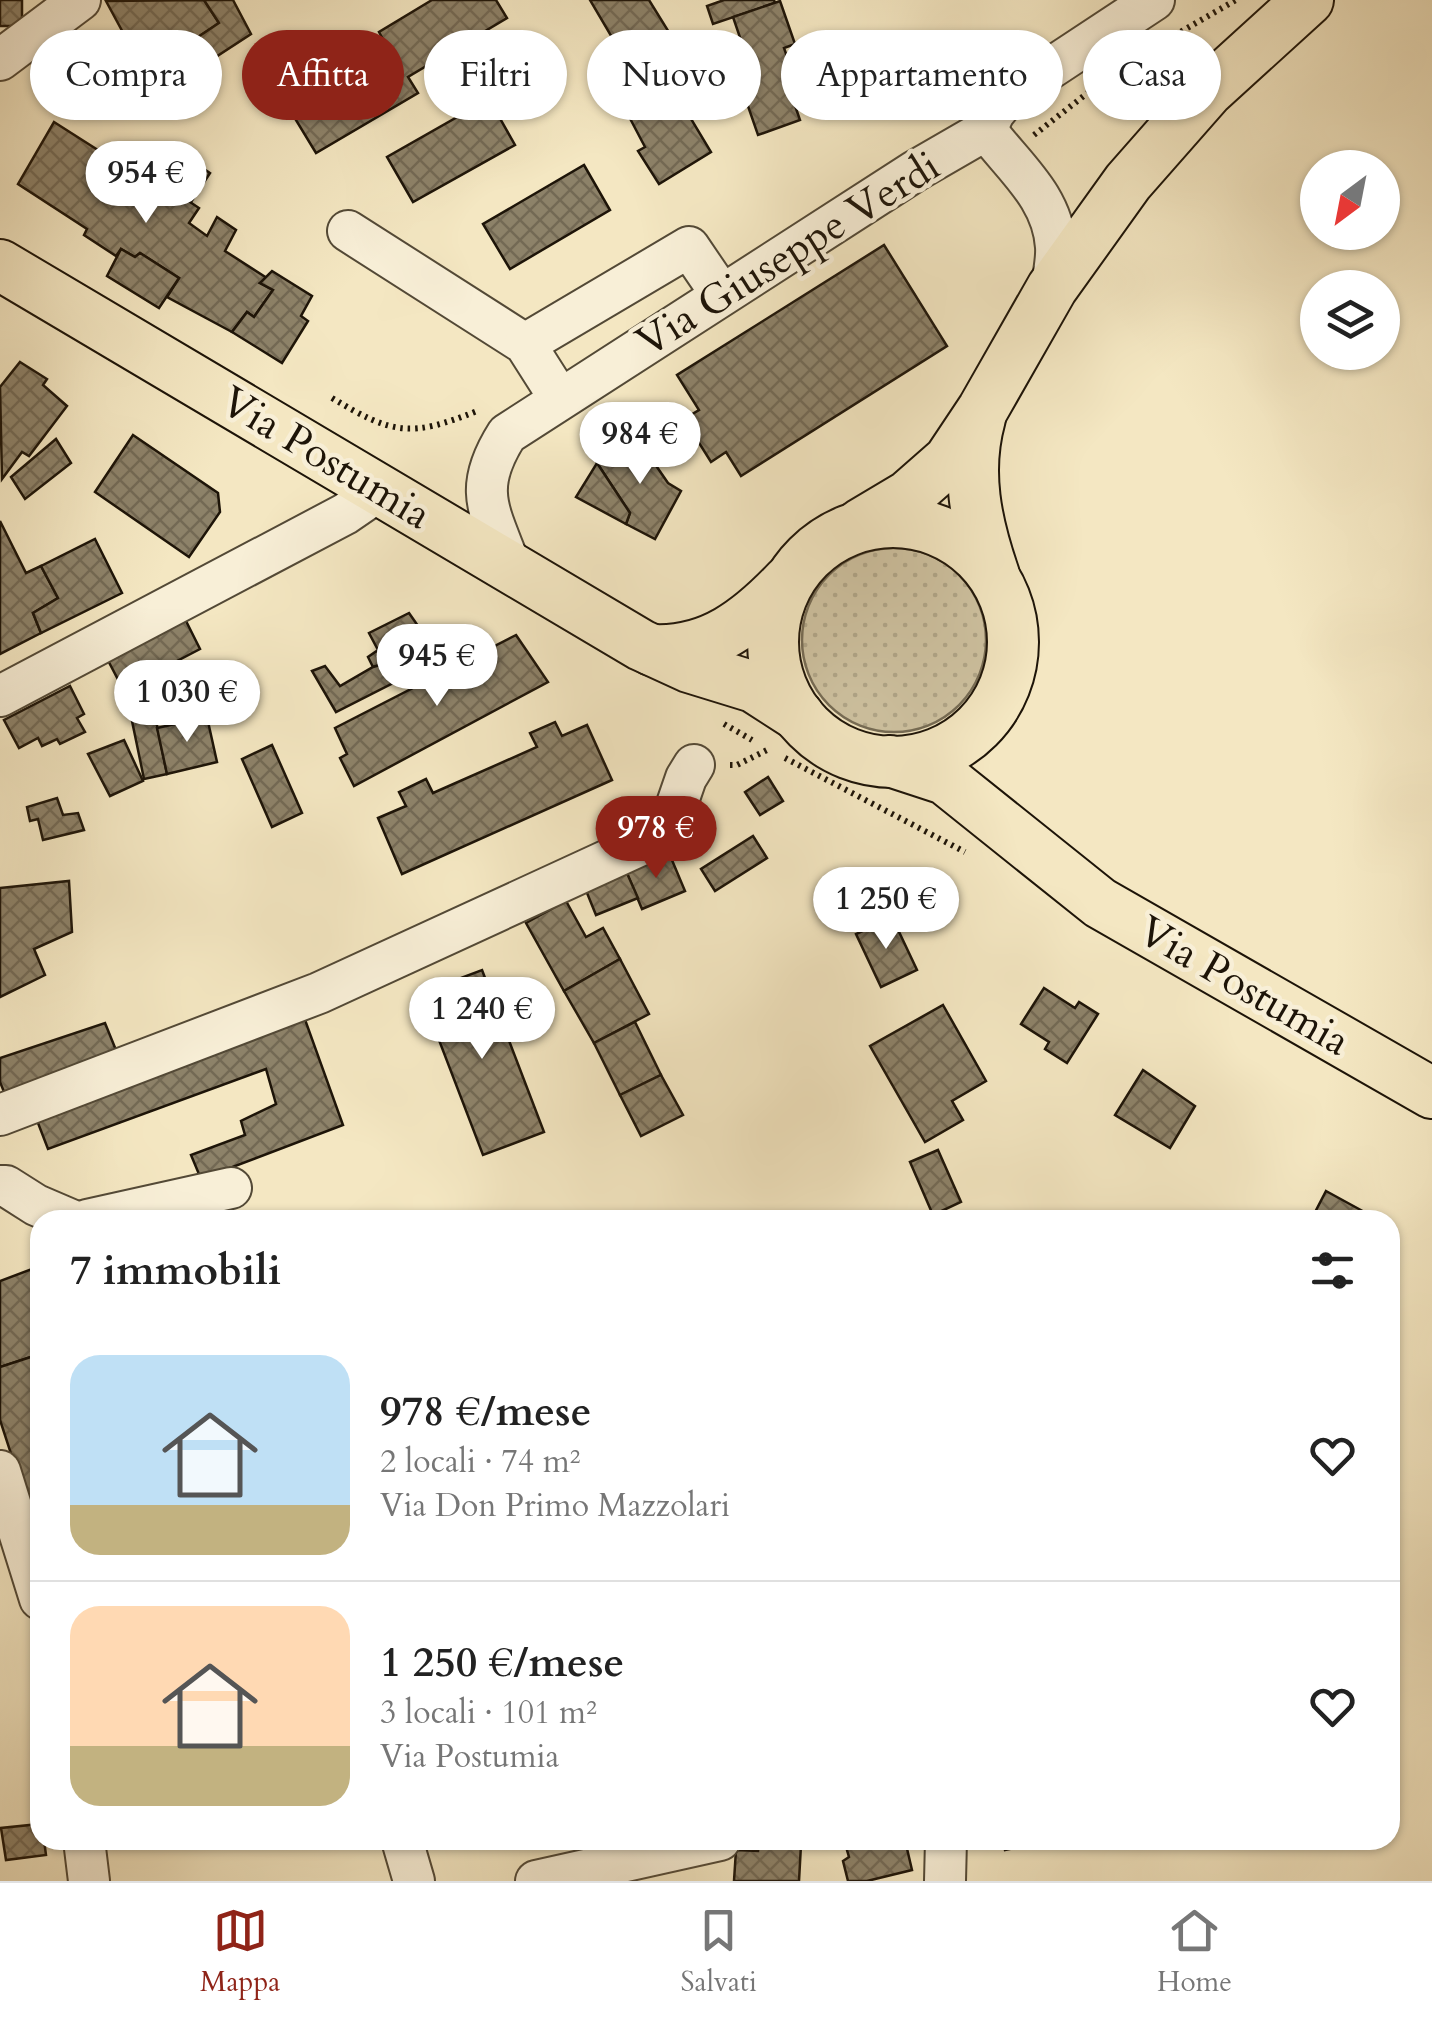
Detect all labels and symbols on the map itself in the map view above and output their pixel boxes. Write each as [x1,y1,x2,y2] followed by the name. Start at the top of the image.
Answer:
[625,138,951,370] street label: Via Giuseppe Verdi
[76,141,216,226] pin: 954 €
[1300,150,1400,250] north arrow
[210,373,442,543] street label: Via Postumia
[570,402,710,487] pin: 984 €
[367,624,507,709] pin: 945 €
[95,660,279,745] pin: 1 030 €
[586,796,726,881] pin: 978 €
[794,867,978,952] pin: 1 250 €
[1128,902,1360,1070] street label: Via Postumia
[390,977,574,1062] pin: 1 240 €

